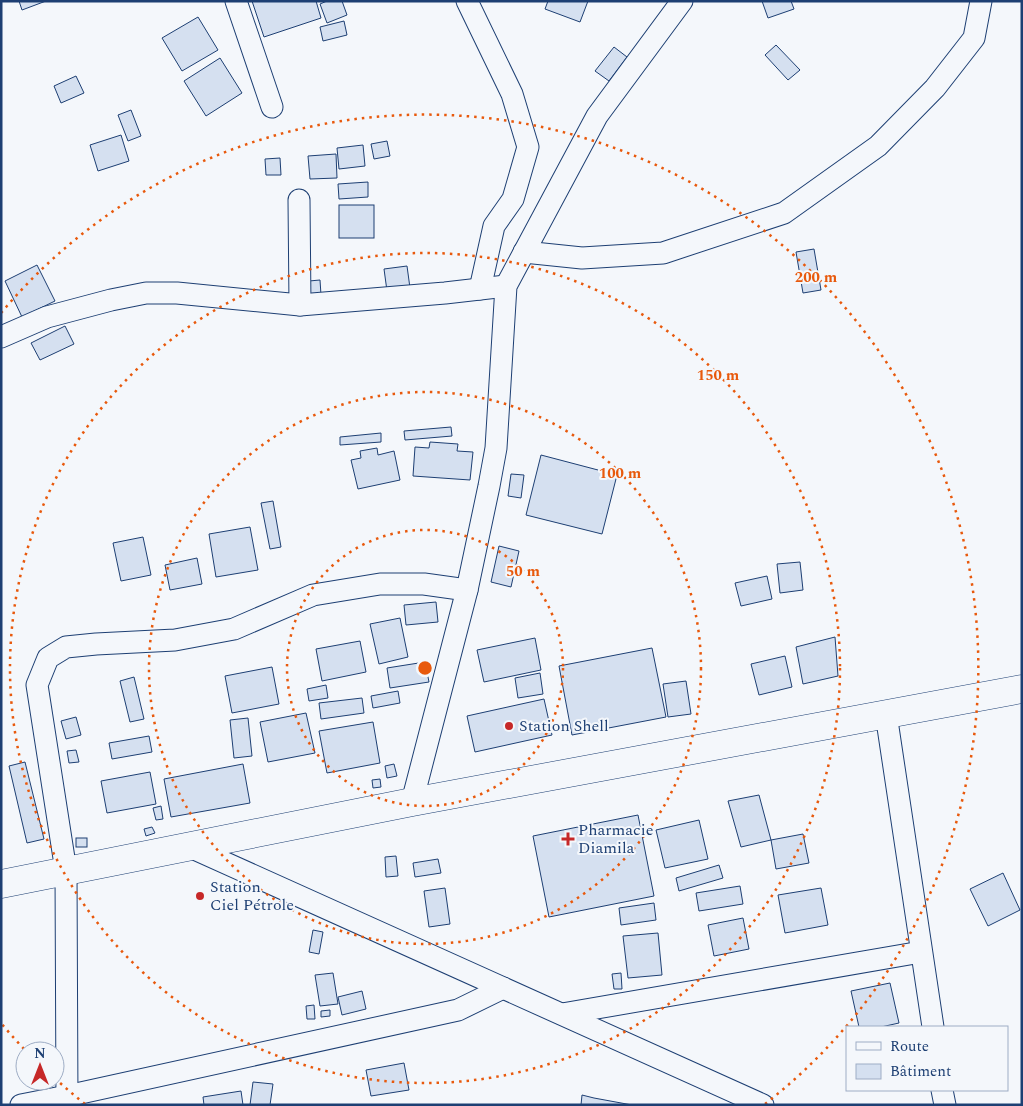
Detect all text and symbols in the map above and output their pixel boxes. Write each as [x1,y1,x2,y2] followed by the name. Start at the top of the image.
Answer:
[795,266,838,289] text: 200 m
[697,364,740,387] text: 150 m
[599,462,642,485] text: 100 m
[506,560,541,583] text: 50 m
[416,659,434,677] centre of rings
[519,714,609,738] place label: Station Shell
[503,720,515,732] marker: Station Shell
[578,818,654,860] place label: Pharmacie Diamila
[562,833,574,845] marker: Pharmacie Diamila
[210,875,294,917] place label: Station Ciel Pétrole
[194,890,206,902] marker: Station Ciel Pétrole
[846,1026,1008,1091] legend
[890,1035,929,1058] text: Route
[15,1041,65,1091] north arrow
[34,1043,46,1064] text: N
[890,1060,951,1083] text: Bâtiment

